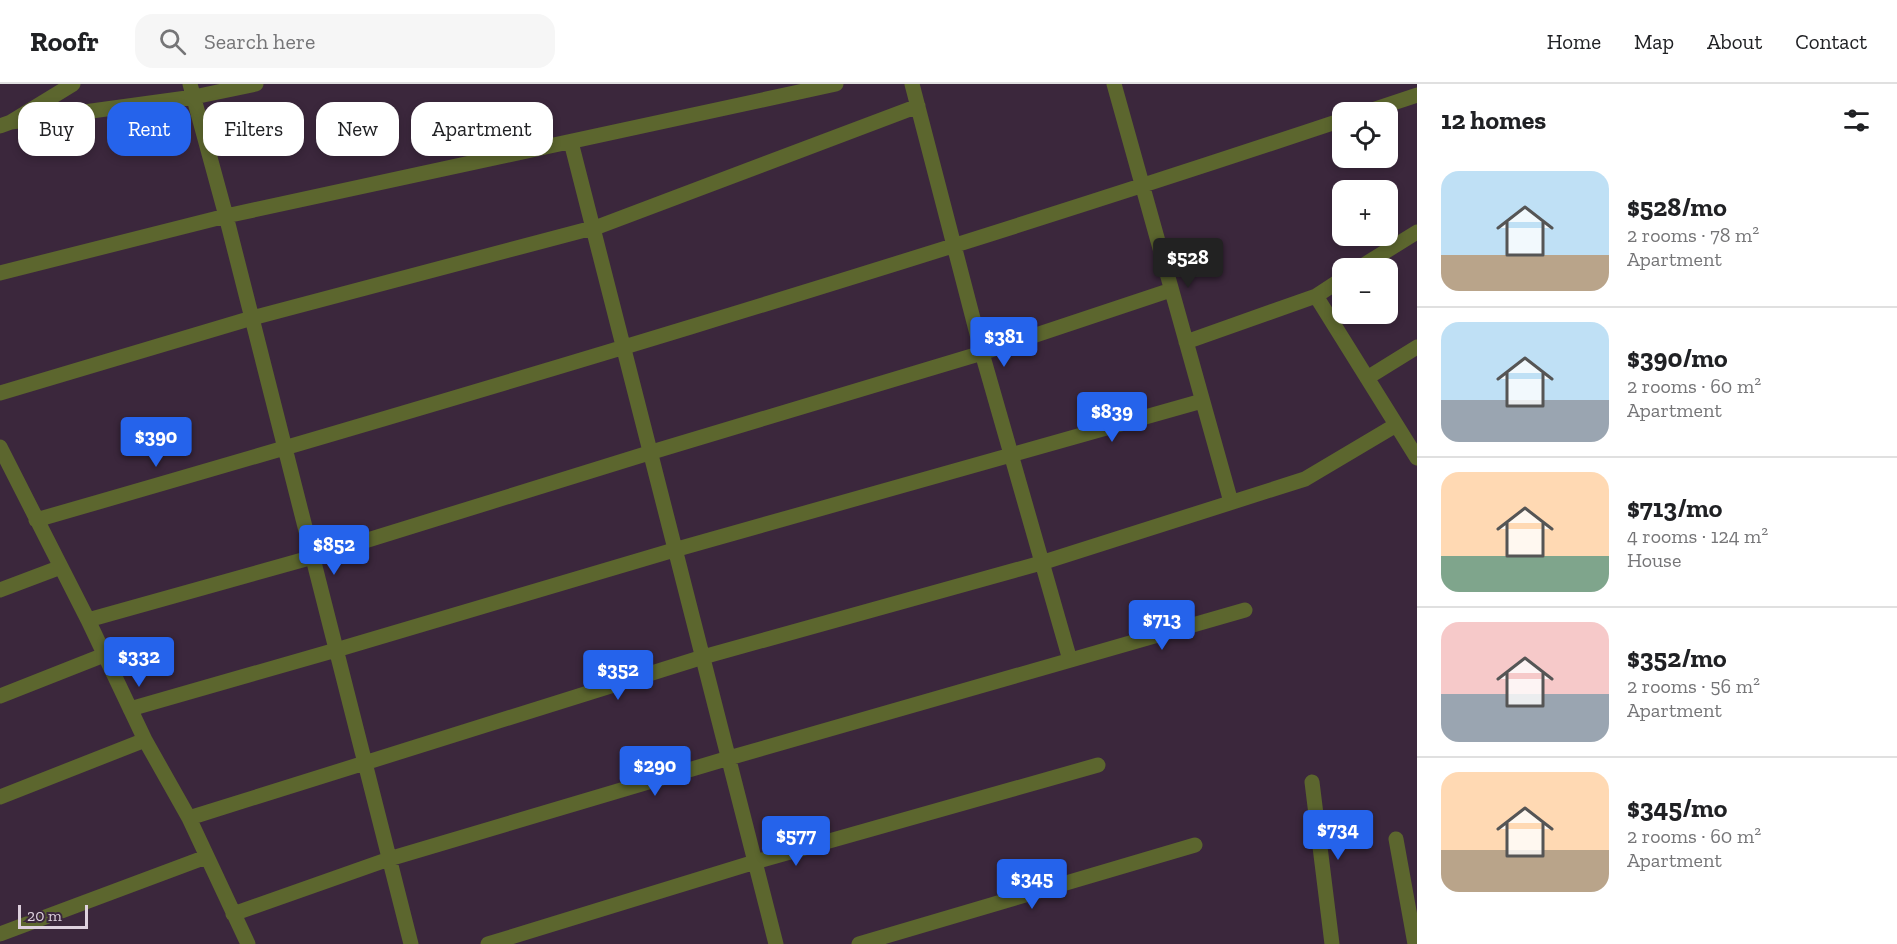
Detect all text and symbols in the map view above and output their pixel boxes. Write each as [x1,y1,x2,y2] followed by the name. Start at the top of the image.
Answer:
[135,14,555,68] search box
[30,25,99,58] text: Roofr
[156,25,189,58] icon: search
[204,28,315,55] text: Search here
[1547,29,1601,54] text: Home
[1634,29,1674,54] text: Map
[1707,29,1762,54] text: About
[1795,29,1867,54] text: Contact
[18,102,95,156] chip: Buy
[107,102,191,156] chip: Rent
[203,102,304,156] chip: Filters
[316,102,399,156] chip: New
[411,102,553,156] chip: Apartment
[1332,102,1398,324] map controls
[1332,102,1398,168] button: locate
[1441,104,1546,136] text: 12 homes
[1840,104,1873,137] icon: filters
[1332,180,1398,246] button: +
[1627,191,1727,223] text: $528/mo
[1489,195,1561,267] icon: home
[1627,223,1759,247] text: 2 rooms · 78 m²
[1152,238,1224,289] pin: $528
[1167,245,1209,269] text: $528
[1627,247,1722,271] text: Apartment
[1332,258,1398,324] button: −
[968,317,1040,368] pin: $381
[984,324,1024,348] text: $381
[1627,342,1728,374] text: $390/mo
[1489,346,1561,418] icon: home
[1627,374,1761,398] text: 2 rooms · 60 m²
[1076,392,1148,443] pin: $839
[1627,398,1722,422] text: Apartment
[1091,399,1133,423] text: $839
[120,417,192,468] pin: $390
[135,424,177,448] text: $390
[1627,492,1722,524] text: $713/mo
[1489,496,1561,568] icon: home
[1627,524,1768,548] text: 4 rooms · 124 m²
[298,525,370,576] pin: $852
[313,532,355,556] text: $852
[1627,548,1681,572] text: House
[1126,600,1198,651] pin: $713
[1143,607,1181,631] text: $713
[103,637,175,688] pin: $332
[1627,642,1727,674] text: $352/mo
[118,644,160,668] text: $332
[1489,646,1561,718] icon: home
[582,650,654,701] pin: $352
[597,657,639,681] text: $352
[1627,674,1760,698] text: 2 rooms · 56 m²
[1627,698,1722,722] text: Apartment
[619,746,691,797] pin: $290
[634,753,676,777] text: $290
[1627,792,1727,824] text: $345/mo
[1489,796,1561,868] icon: home
[1302,810,1374,861] pin: $734
[760,816,832,867] pin: $577
[1317,817,1359,841] text: $734
[776,823,816,847] text: $577
[1627,824,1761,848] text: 2 rooms · 60 m²
[1627,848,1722,872] text: Apartment
[996,859,1068,910] pin: $345
[1011,866,1053,890] text: $345
[18,902,88,930] scale bar
[27,906,62,925] text: 20 m

